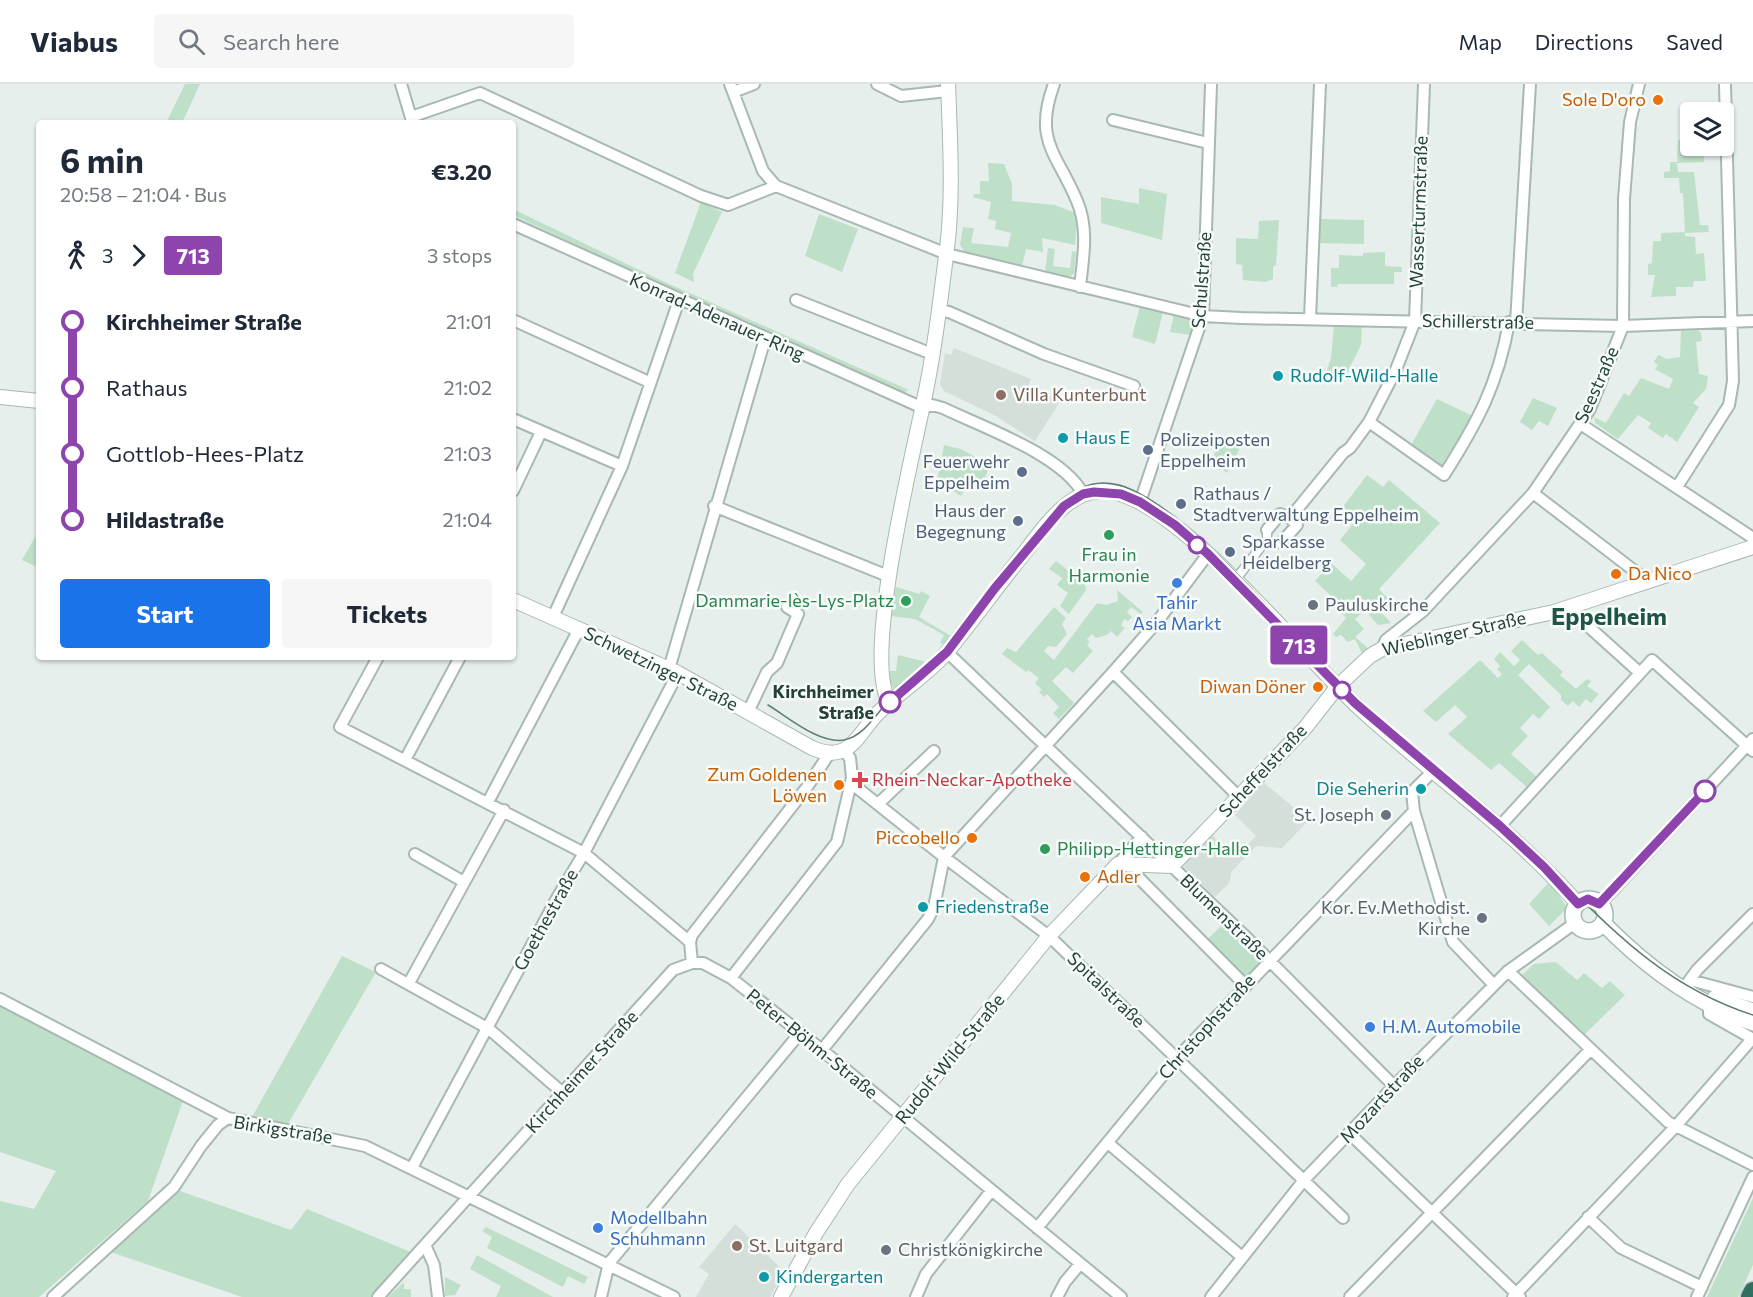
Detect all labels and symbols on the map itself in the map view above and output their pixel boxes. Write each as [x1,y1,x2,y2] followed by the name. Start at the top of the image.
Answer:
[1562,88,1646,110] place label: Sole D'oro
[1651,93,1665,107] marker: Sole D'oro
[1404,135,1432,289] street label: Wasserturmstraße
[1187,231,1215,329] street label: Schulstraße
[626,268,809,365] street label: Konrad-Adenauer-Ring
[1422,309,1534,333] street label: Schillerstraße
[1569,343,1623,426] street label: Seestraße
[1290,364,1438,386] place label: Rudolf-Wild-Halle
[1271,369,1285,383] marker: Rudolf-Wild-Halle
[1013,383,1147,405] place label: Villa Kunterbunt
[994,388,1008,402] marker: Villa Kunterbunt
[1075,426,1130,448] place label: Haus E
[1160,428,1270,471] place label: Polizeiposten Eppelheim
[1056,431,1070,445] marker: Haus E
[1141,443,1155,457] marker: Polizeiposten Eppelheim
[923,450,1010,493] place label: Feuerwehr Eppelheim
[1015,465,1029,479] marker: Feuerwehr Eppelheim
[1193,482,1419,525] place label: Rathaus / Stadtverwaltung Eppelheim
[1174,497,1188,511] marker: Rathaus / Stadtverwaltung Eppelheim
[916,499,1006,542] place label: Haus der Begegnung
[1011,514,1025,528] marker: Haus der Begegnung
[1102,528,1116,542] marker: Frau in Harmonie
[1242,530,1331,573] place label: Sparkasse Heidelberg
[1188,536,1206,554] unlabelled marker
[1069,543,1150,586] place label: Frau in Harmonie
[1223,545,1237,559] marker: Sparkasse Heidelberg
[1628,562,1692,584] place label: Da Nico
[1609,567,1623,581] marker: Da Nico
[1170,576,1184,590] marker: Tahir Asia Markt
[695,589,894,611] place label: Dammarie-lès-Lys-Platz
[1133,591,1221,634] place label: Tahir Asia Markt
[1325,593,1429,615] place label: Pauluskirche
[899,594,913,608] marker: Dammarie-lès-Lys-Platz
[1306,598,1320,612] marker: Pauluskirche
[1551,601,1667,630] district label: Eppelheim
[1380,606,1528,660] street label: Wieblinger Straße
[581,621,742,715] street label: Schwetzinger Straße
[1264,626,1334,664] line badge: 713
[1200,675,1306,697] place label: Diwan Döner
[773,680,875,723] place label: Kirchheimer Straße
[1311,680,1325,694] marker: Diwan Döner
[1333,681,1351,699] unlabelled marker
[879,691,901,713] marker: Kirchheimer Straße
[1214,719,1311,821] street label: Scheffelstraße
[707,763,827,806] place label: Zum Goldenen Löwen
[872,768,1072,790] place label: Rhein-Neckar-Apotheke
[853,773,867,787] marker: Rhein-Neckar-Apotheke
[1316,777,1409,799] place label: Die Seherin
[832,778,846,792] marker: Zum Goldenen Löwen
[1694,780,1716,802] unlabelled marker
[1414,782,1428,796] marker: Die Seherin
[1294,803,1374,825] place label: St. Joseph
[1379,808,1393,822] marker: St. Joseph
[875,826,960,848] place label: Piccobello
[965,831,979,845] marker: Piccobello
[1057,837,1249,859] place label: Philipp-Hettinger-Halle
[1038,842,1052,856] marker: Philipp-Hettinger-Halle
[508,865,582,974] street label: Goethestraße
[1097,865,1141,887] place label: Adler
[1176,869,1273,964] street label: Blumenstraße
[1078,870,1092,884] marker: Adler
[935,895,1049,917] place label: Friedenstraße
[1321,896,1470,939] place label: Kor. Ev.Methodist. Kirche
[916,900,930,914] marker: Friedenstraße
[1475,911,1489,925] marker: Kor. Ev.Methodist. Kirche
[1063,947,1150,1032] street label: Spitalstraße
[1153,969,1259,1083] street label: Christophstraße
[743,984,883,1103] street label: Peter-Böhm-Straße
[890,989,1009,1128] street label: Rudolf-Wild-Straße
[520,1005,642,1137] street label: Kirchheimer Straße
[1382,1015,1521,1037] place label: H.M. Automobile
[1363,1020,1377,1034] marker: H.M. Automobile
[1335,1049,1428,1147] street label: Mozartstraße
[232,1110,334,1148] street label: Birkigstraße
[610,1206,708,1249] place label: Modellbahn Schuhmann
[591,1221,605,1235] marker: Modellbahn Schuhmann
[749,1234,843,1256] place label: St. Luitgard
[898,1238,1043,1260] place label: Christkönigkirche
[730,1239,744,1253] marker: St. Luitgard
[879,1243,893,1257] marker: Christkönigkirche
[776,1265,883,1287] place label: Kindergarten
[757,1270,771,1284] marker: Kindergarten

